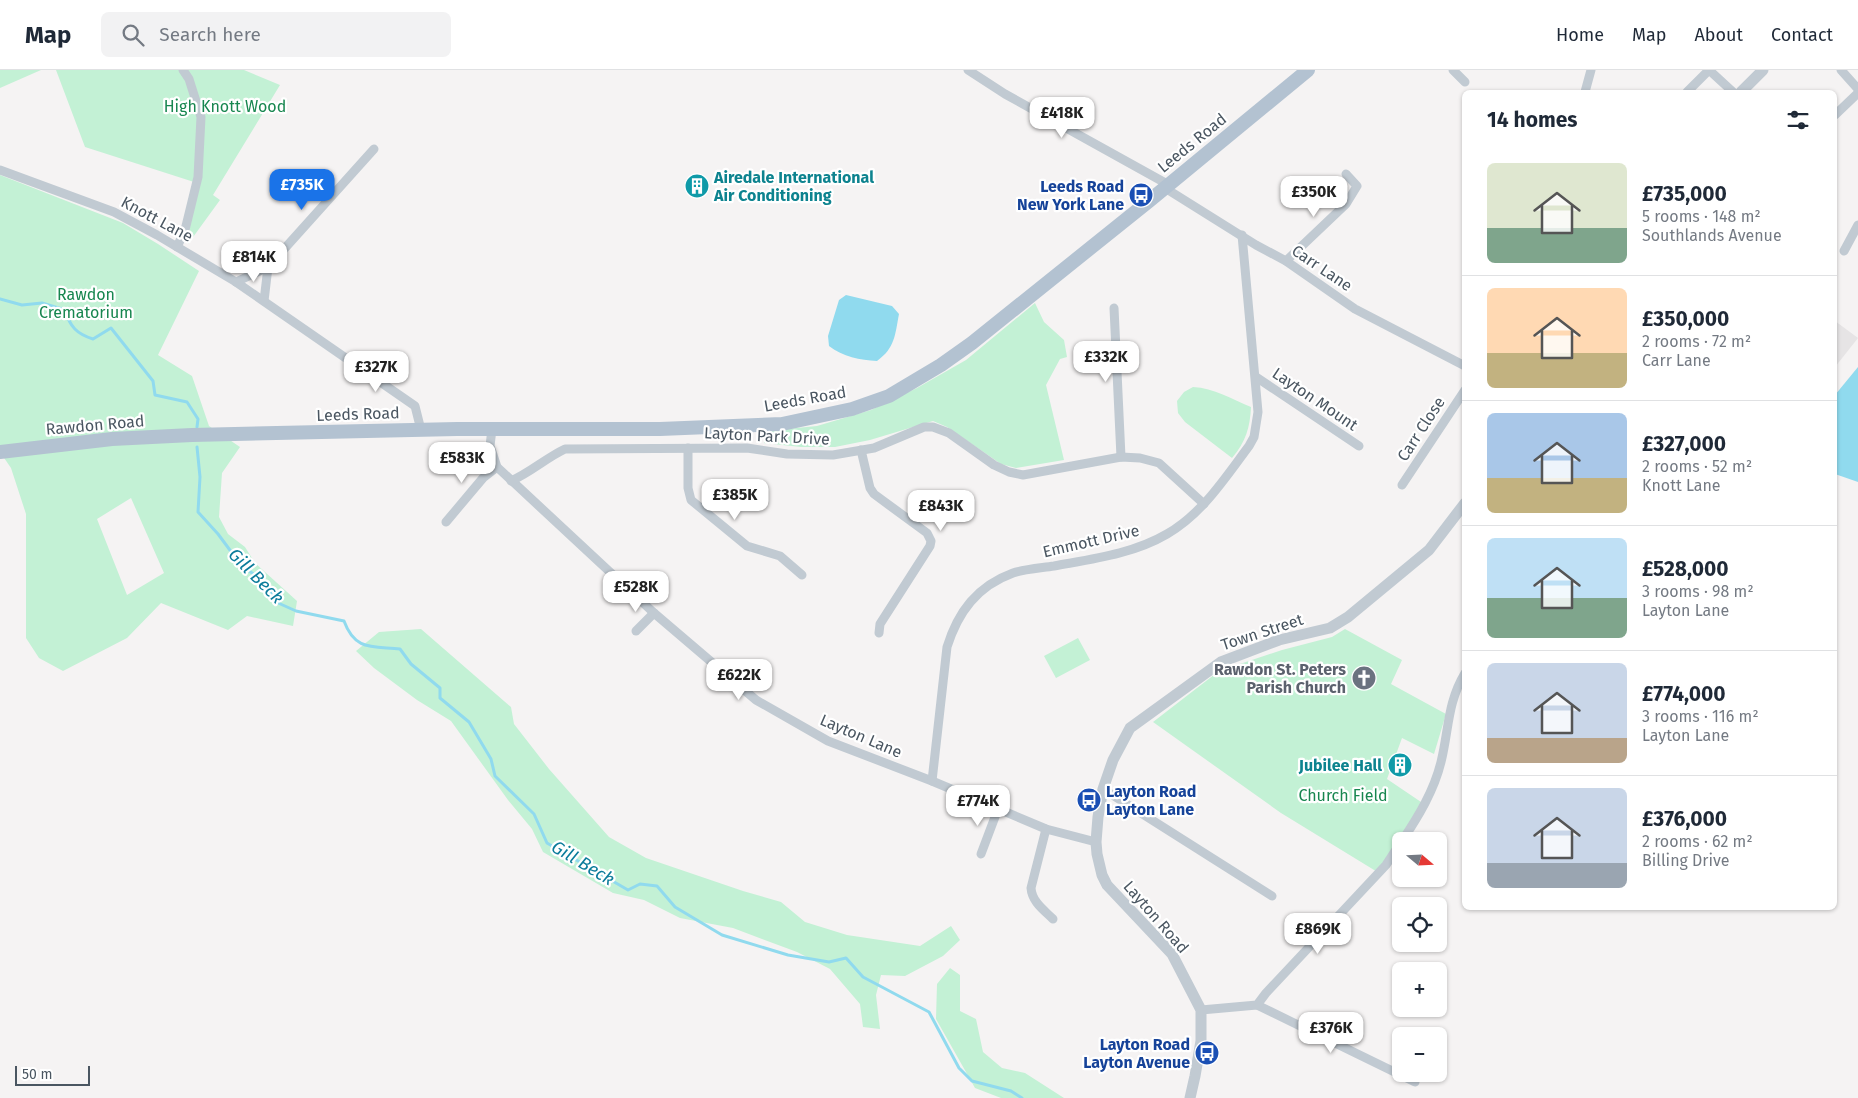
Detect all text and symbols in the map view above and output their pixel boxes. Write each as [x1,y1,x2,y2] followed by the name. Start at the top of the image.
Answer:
[101,12,451,57] search box
[25,21,71,49] text: Map
[119,21,147,49] icon: search
[159,23,261,46] text: Search here
[1556,24,1604,46] text: Home
[1632,24,1666,46] text: Map
[1694,24,1743,46] text: About
[1771,24,1833,46] text: Contact
[164,97,286,116] park label: High Knott Wood
[1027,97,1097,139] pin: £418K
[1041,103,1083,122] text: £418K
[1784,106,1812,134] icon: filters
[1487,107,1577,133] text: 14 homes
[1154,109,1230,177] street label: Leeds Road
[267,168,337,211] pin: £735K
[713,168,874,205] place label: Airedale International Air Conditioning
[684,173,710,199] building icon: Airedale International Air Conditioning
[280,175,324,194] text: £735K
[1279,176,1349,218] pin: £350K
[1017,177,1124,214] place label: Leeds Road New York Lane
[1642,181,1727,207] text: £735,000
[1128,182,1154,208] bus stop icon: Leeds Road New York Lane
[1291,182,1337,201] text: £350K
[1527,183,1587,243] icon: home
[118,192,196,246] street label: Knott Lane
[1642,207,1761,226] text: 5 rooms · 148 m²
[1642,226,1782,245] text: Southlands Avenue
[219,240,289,283] pin: £814K
[1288,241,1356,295] street label: Carr Lane
[232,247,276,266] text: £814K
[39,285,133,322] park label: Rawdon Crematorium
[1642,306,1729,332] text: £350,000
[1527,308,1587,368] icon: home
[1642,332,1751,351] text: 2 rooms · 72 m²
[1071,340,1141,383] pin: £332K
[1084,347,1128,366] text: £332K
[341,350,411,393] pin: £327K
[1642,351,1711,370] text: Carr Lane
[355,357,397,376] text: £327K
[1269,363,1361,435] street label: Layton Mount
[762,382,848,416] street label: Leeds Road
[1393,393,1449,465] street label: Carr Close
[316,403,400,425] street label: Leeds Road
[45,411,145,439] street label: Rawdon Road
[704,423,830,449] street label: Layton Park Drive
[1642,431,1726,457] text: £327,000
[1527,433,1587,493] icon: home
[427,442,497,484] pin: £583K
[440,448,484,467] text: £583K
[1642,457,1752,476] text: 2 rooms · 52 m²
[1642,476,1721,495] text: Knott Lane
[700,478,770,521] pin: £385K
[713,485,757,504] text: £385K
[906,490,976,532] pin: £843K
[919,496,963,515] text: £843K
[1041,521,1141,561] street label: Emmott Drive
[224,544,289,609] water label: Gill Beck
[1642,556,1729,582] text: £528,000
[1527,558,1587,618] icon: home
[601,570,671,613] pin: £528K
[614,577,658,596] text: £528K
[1642,582,1754,601] text: 3 rooms · 98 m²
[1642,601,1729,620] text: Layton Lane
[1219,610,1306,654] street label: Town Street
[704,658,774,701] pin: £622K
[1214,660,1346,697] place label: Rawdon St. Peters Parish Church
[717,665,761,684] text: £622K
[1351,665,1377,691] church icon: Rawdon St. Peters Parish Church
[1642,681,1726,707] text: £774,000
[1527,683,1587,743] icon: home
[1642,707,1759,726] text: 3 rooms · 116 m²
[817,710,905,762] street label: Layton Lane
[1642,726,1729,745] text: Layton Lane
[1387,752,1413,778] building icon: Jubilee Hall
[1298,756,1382,775] place label: Jubilee Hall
[1106,782,1196,819] place label: Layton Road Layton Lane
[943,784,1013,827] pin: £774K
[1298,786,1388,805] park label: Church Field
[1076,787,1102,813] bus stop icon: Layton Road Layton Lane
[957,791,999,810] text: £774K
[1642,806,1727,832] text: £376,000
[1527,808,1587,868] icon: home
[1392,832,1448,888] north arrow
[1392,832,1447,1082] map controls
[1642,832,1753,851] text: 2 rooms · 62 m²
[547,836,619,890] water label: Gill Beck
[1642,851,1730,870] text: Billing Drive
[1119,877,1193,957] street label: Layton Road
[1392,897,1447,952] button: locate
[1283,912,1353,955] pin: £869K
[1295,919,1341,938] text: £869K
[1392,962,1447,1017] button: +
[1296,1012,1366,1054] pin: £376K
[1309,1018,1353,1037] text: £376K
[1392,1027,1447,1082] button: −
[1083,1035,1190,1072] place label: Layton Road Layton Avenue
[1194,1040,1220,1066] bus stop icon: Layton Road Layton Avenue
[15,1063,90,1086] scale bar
[22,1066,53,1083] text: 50 m

